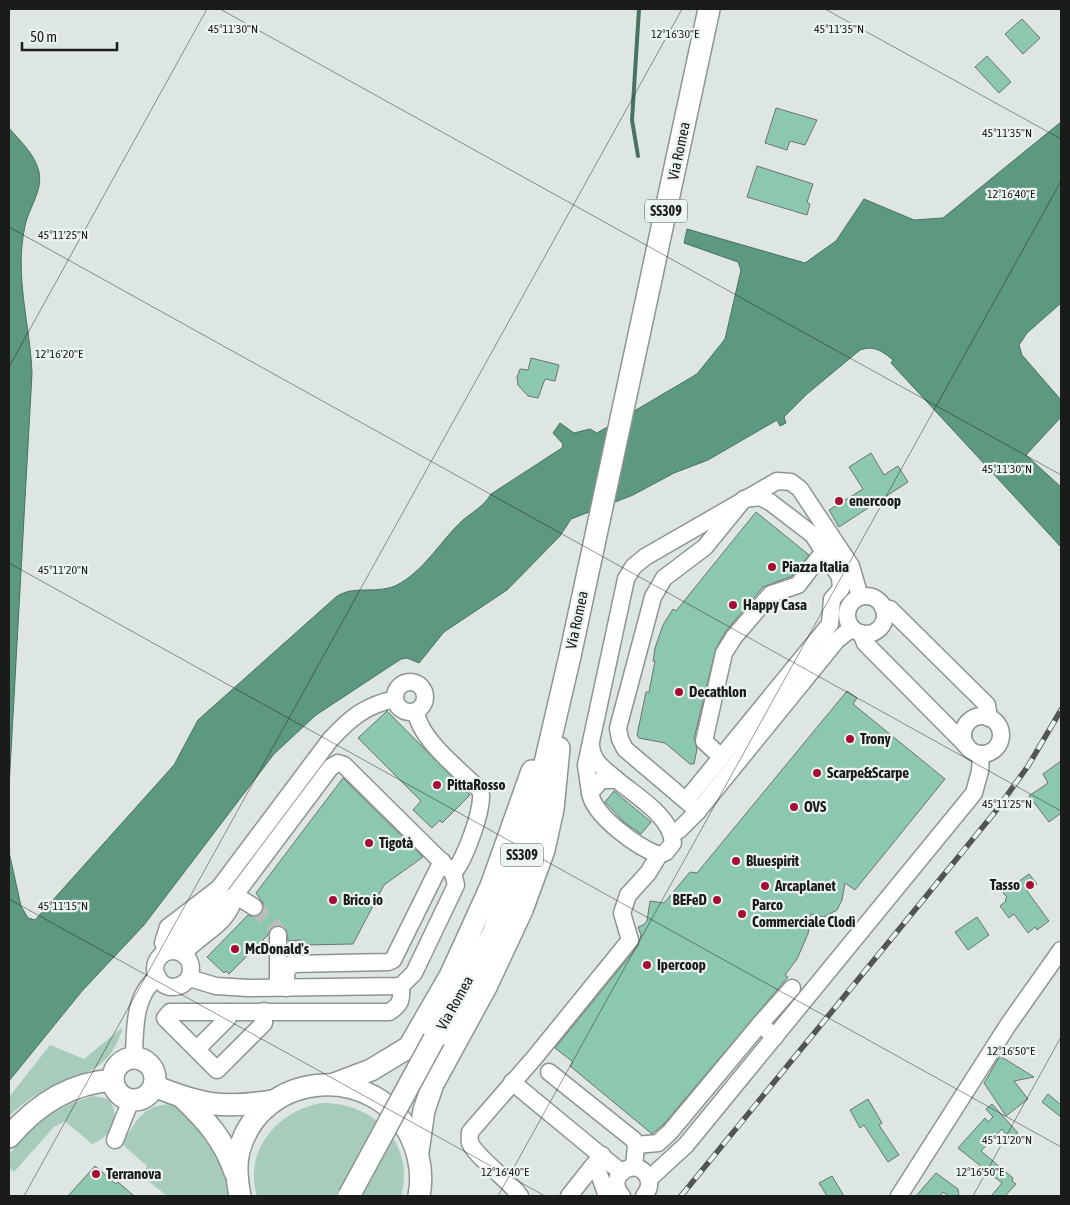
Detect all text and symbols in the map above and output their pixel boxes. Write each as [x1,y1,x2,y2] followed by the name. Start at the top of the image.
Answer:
[22,20,118,52] scale bar
[208,22,258,36] text: 45°11'30"N
[814,22,864,36] text: 45°11'35"N
[651,27,699,41] text: 12°16'30"E
[30,28,57,45] text: 50 m
[664,120,693,182] street label: Via Romea
[982,126,1032,140] text: 45°11'35"N
[987,187,1035,201] text: 12°16'40"E
[645,200,687,222] road number: SS309
[38,228,88,242] text: 45°11'25"N
[35,347,83,361] text: 12°16'20"E
[982,462,1032,476] text: 45°11'30"N
[849,492,901,509] place label: enercoop
[833,495,845,507] marker: enercoop
[782,558,849,575] place label: Piazza Italia
[766,561,778,573] marker: Piazza Italia
[38,563,88,577] text: 45°11'20"N
[562,589,591,651] street label: Via Romea
[743,596,807,613] place label: Happy Casa
[727,599,739,611] marker: Happy Casa
[689,683,746,700] place label: Decathlon
[673,686,685,698] marker: Decathlon
[860,730,891,747] place label: Trony
[844,733,856,745] marker: Trony
[827,764,909,781] place label: Scarpe&Scarpe
[811,767,823,779] marker: Scarpe&Scarpe
[447,776,505,793] place label: PittaRosso
[431,779,443,791] marker: PittaRosso
[982,797,1032,811] text: 45°11'25"N
[804,798,827,815] place label: OVS
[788,801,800,813] marker: OVS
[379,834,413,851] place label: Tigotà
[363,837,375,849] marker: Tigotà
[501,844,543,866] road number: SS309
[746,852,800,869] place label: Bluespirit
[730,855,742,867] marker: Bluespirit
[990,876,1020,893] place label: Tasso
[774,877,836,894] place label: Arcaplanet
[1024,879,1036,891] marker: Tasso
[759,880,771,892] marker: Arcaplanet
[343,891,383,908] place label: Brico io
[673,891,707,908] place label: BEFeD
[327,894,339,906] marker: Brico io
[711,894,723,906] marker: BEFeD
[752,896,856,930] place label: Parco Commerciale Clodì
[38,899,88,913] text: 45°11'15"N
[736,908,748,920] marker: Parco Commerciale Clodì
[245,940,310,957] place label: McDonald's
[229,943,241,955] marker: McDonald's
[657,956,706,973] place label: Ipercoop
[641,959,653,971] marker: Ipercoop
[433,973,476,1033] street label: Via Romea
[987,1044,1035,1058] text: 12°16'50"E
[982,1133,1032,1147] text: 45°11'20"N
[106,1165,161,1182] place label: Terranova
[481,1165,529,1179] text: 12°16'40"E
[956,1165,1004,1179] text: 12°16'50"E
[90,1168,102,1180] marker: Terranova

